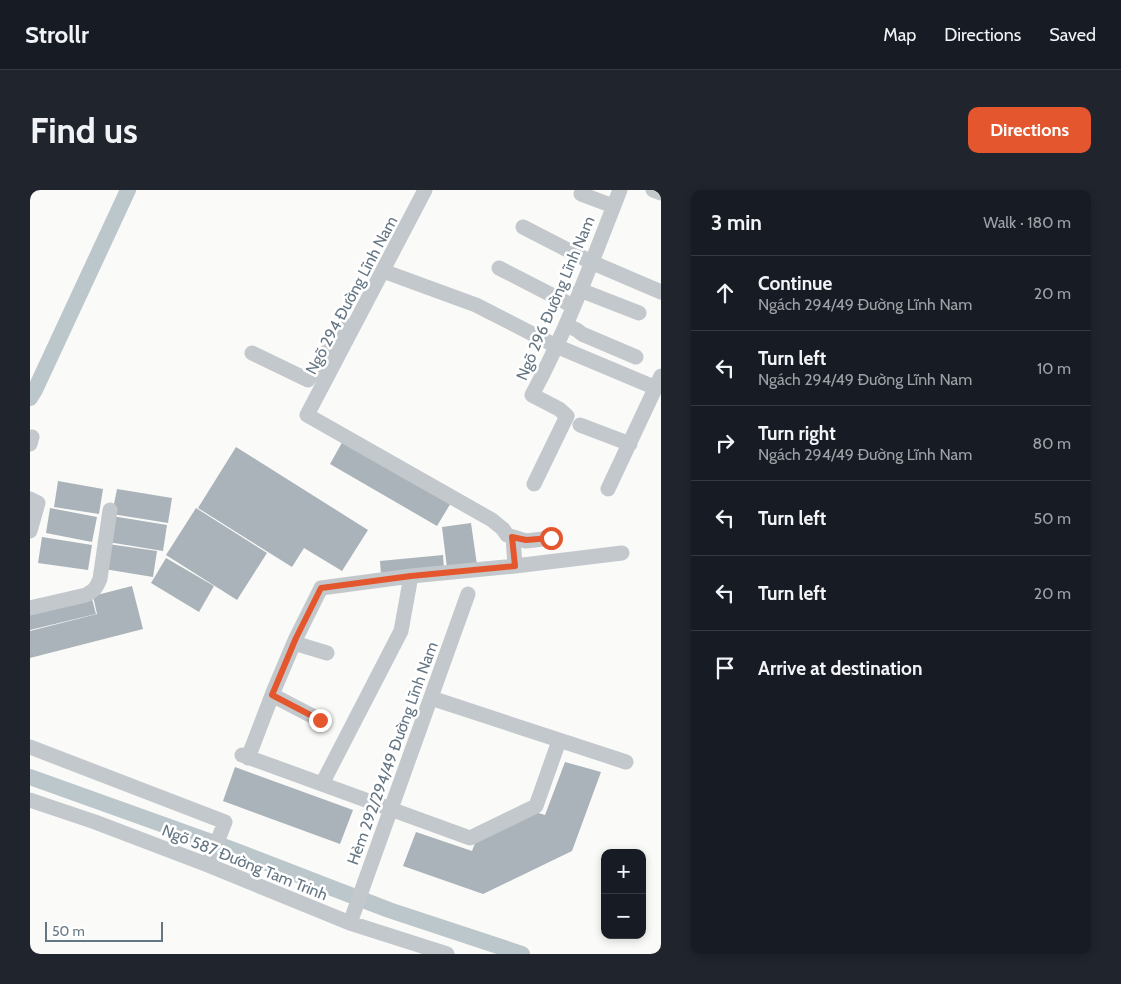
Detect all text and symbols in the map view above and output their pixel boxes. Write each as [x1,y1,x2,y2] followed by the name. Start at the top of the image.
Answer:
[25,20,89,49] text: Strollr
[883,24,916,46] text: Map
[944,24,1021,46] text: Directions
[1049,24,1096,46] text: Saved
[968,107,1091,153] button: Directions
[30,109,138,152] text: Find us
[711,210,762,235] text: 3 min
[302,213,401,378] street label: Ngõ 294 Đường Lĩnh Nam
[512,213,599,383] street label: Ngõ 296 Đường Lĩnh Nam
[983,213,1071,232] text: Walk · 180 m
[758,272,832,295] text: Continue
[711,279,739,307] icon: ahead
[1034,284,1071,303] text: 20 m
[758,295,972,314] text: Ngách 294/49 Đường Lĩnh Nam
[758,347,826,370] text: Turn left
[711,354,739,382] icon: left
[1037,359,1071,378] text: 10 m
[758,370,972,389] text: Ngách 294/49 Đường Lĩnh Nam
[758,422,836,445] text: Turn right
[711,429,739,457] icon: right
[1033,434,1071,453] text: 80 m
[758,445,972,464] text: Ngách 294/49 Đường Lĩnh Nam
[711,504,739,532] icon: left
[758,507,826,530] text: Turn left
[1034,509,1071,528] text: 50 m
[540,527,563,550] route start
[711,579,739,607] icon: left
[758,582,826,605] text: Turn left
[1034,584,1071,603] text: 20 m
[343,639,442,867] street label: Hẻm 292/294/49 Đường Lĩnh Nam
[711,654,739,682] icon: arrive
[758,657,922,680] text: Arrive at destination
[309,709,332,732] route end
[159,821,330,904] street label: Ngõ 587 Đường Tam Trinh
[601,849,646,939] map controls
[601,849,646,894] button: +
[601,894,646,939] button: −
[45,919,162,942] scale bar
[52,922,85,940] text: 50 m

